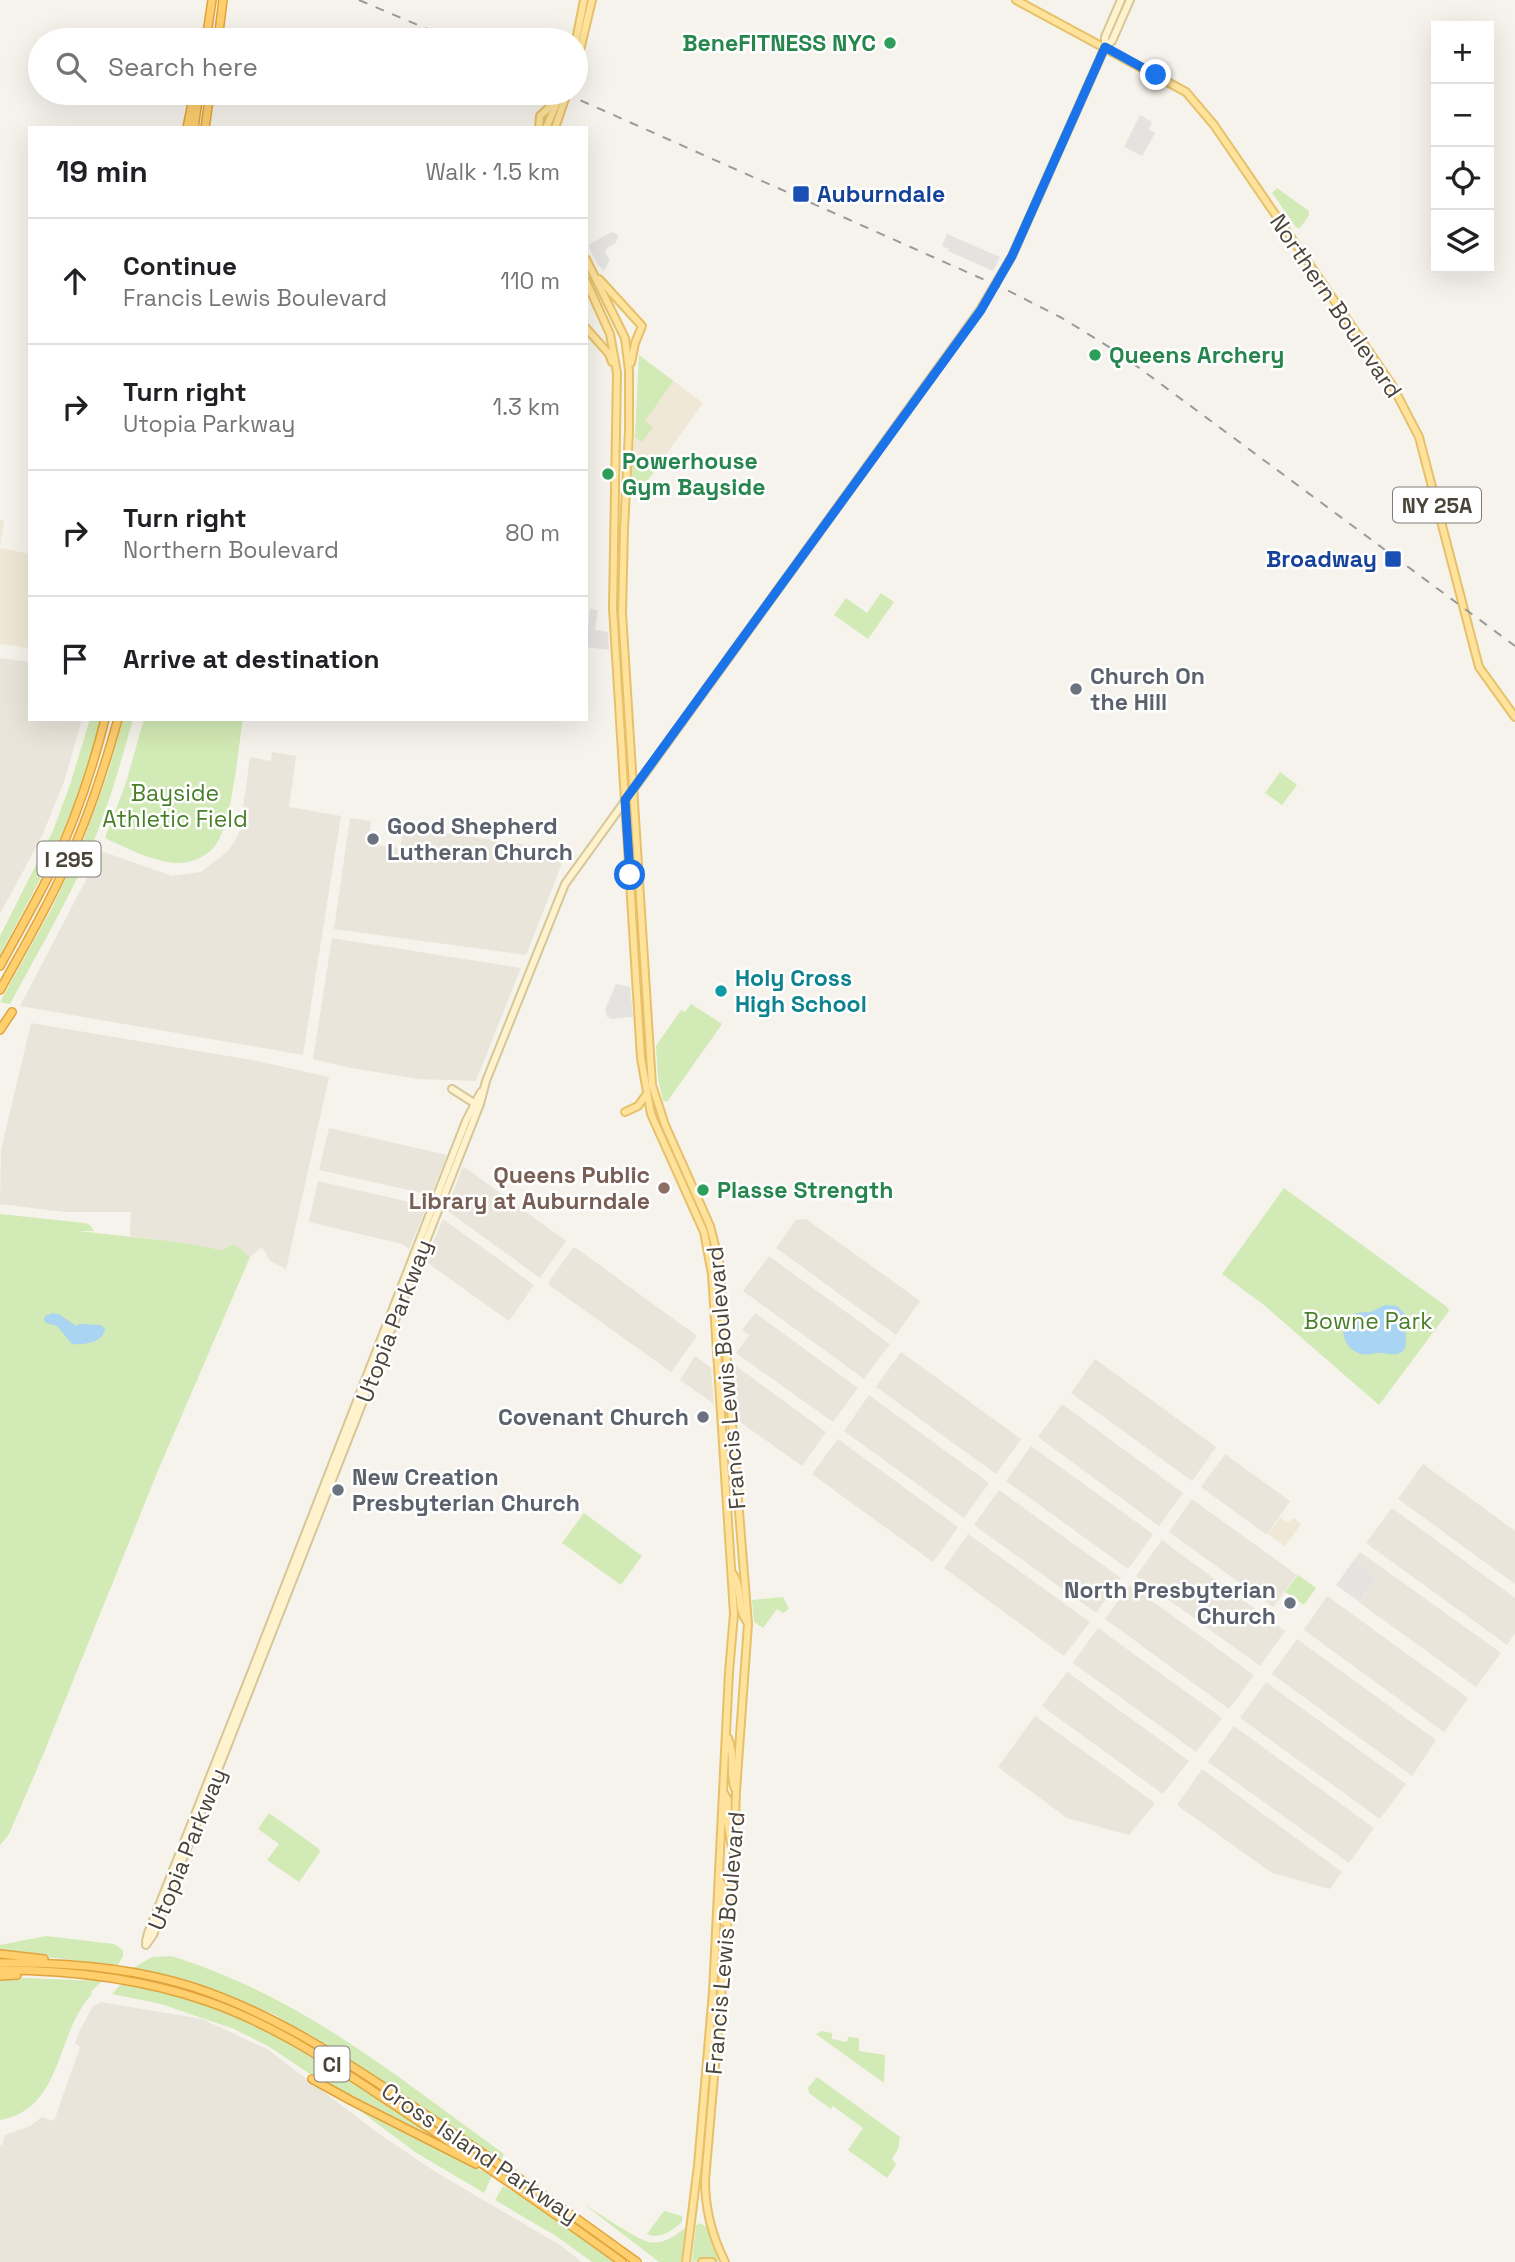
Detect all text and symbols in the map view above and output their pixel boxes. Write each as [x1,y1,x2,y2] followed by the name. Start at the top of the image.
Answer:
[1431,21,1494,273] map controls
[1431,21,1494,84] button: +
[28,28,588,105] search box
[682,28,876,58] place label: BeneFITNESS NYC
[882,35,898,51] marker: BeneFITNESS NYC
[52,48,90,86] icon: search
[108,50,258,84] text: Search here
[1140,59,1171,90] route end
[1431,84,1494,147] button: −
[1431,147,1494,210] button: locate
[56,152,148,191] text: 19 min
[425,157,560,187] text: Walk · 1.5 km
[817,179,945,209] place label: Auburndale
[791,184,811,204] marker: Auburndale
[1263,208,1409,404] street label: Northern Boulevard
[1431,210,1494,273] button: layers
[123,249,237,283] text: Continue
[56,262,94,300] icon: ahead
[500,266,560,296] text: 110 m
[123,283,387,313] text: Francis Lewis Boulevard
[1109,340,1285,370] place label: Queens Archery
[1087,347,1103,363] marker: Queens Archery
[123,375,247,409] text: Turn right
[56,388,94,426] icon: right
[493,392,560,422] text: 1.3 km
[123,409,295,439] text: Utopia Parkway
[622,446,765,502] place label: Powerhouse Gym Bayside
[600,466,616,482] marker: Powerhouse Gym Bayside
[1393,488,1481,522] road number: NY 25A
[123,501,247,535] text: Turn right
[56,514,94,552] icon: right
[505,518,560,548] text: 80 m
[123,535,339,565] text: Northern Boulevard
[1266,544,1377,574] place label: Broadway
[1383,549,1403,569] marker: Broadway
[56,640,94,678] icon: arrive
[123,642,380,676] text: Arrive at destination
[1090,661,1205,717] place label: Church On the Hill
[1068,681,1084,697] marker: Church On the Hill
[102,778,248,834] park label: Bayside Athletic Field
[387,811,573,867] place label: Good Shepherd Lutheran Church
[365,831,381,847] marker: Good Shepherd Lutheran Church
[38,842,100,876] road number: I 295
[614,859,645,890] route start
[735,963,867,1019] place label: Holy Cross High School
[713,983,729,999] marker: Holy Cross High School
[409,1160,650,1216] place label: Queens Public Library at Auburndale
[717,1175,893,1205] place label: Plasse Strength
[656,1180,672,1196] marker: Queens Public Library at Auburndale
[695,1182,711,1198] marker: Plasse Strength
[349,1235,439,1407] street label: Utopia Parkway
[700,1245,752,1511] street label: Francis Lewis Boulevard
[1303,1306,1433,1336] park label: Bowne Park
[498,1402,689,1432] place label: Covenant Church
[695,1409,711,1425] marker: Covenant Church
[352,1462,580,1518] place label: New Creation Presbyterian Church
[330,1482,346,1498] marker: New Creation Presbyterian Church
[1064,1575,1276,1631] place label: North Presbyterian Church
[1282,1595,1298,1611] marker: North Presbyterian Church
[141,1763,233,1935] street label: Utopia Parkway
[699,1810,751,2076] street label: Francis Lewis Boulevard
[314,2046,350,2082] road number: CI
[375,2076,585,2230] street label: Cross Island Parkway

